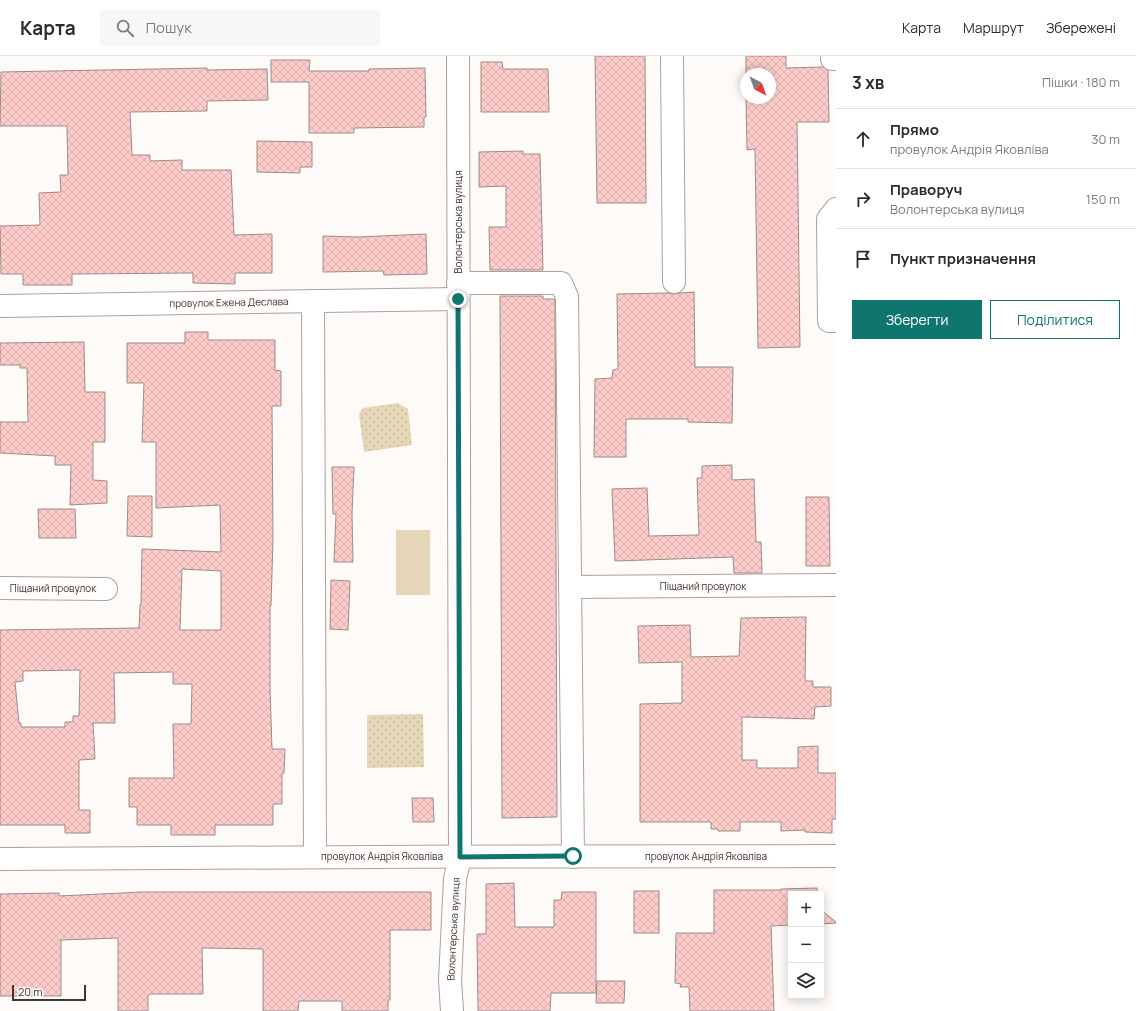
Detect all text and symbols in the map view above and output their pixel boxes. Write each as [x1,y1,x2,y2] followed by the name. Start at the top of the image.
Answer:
[100,10,380,46] search box
[20,15,76,41] text: Карта
[114,17,136,39] icon: search
[146,17,192,38] text: Пошук
[902,18,941,37] text: Карта
[963,18,1024,37] text: Маршрут
[1046,18,1116,37] text: Збережені
[740,68,776,104] north arrow
[852,71,884,94] text: 3 хв
[1042,73,1120,91] text: Пішки · 180 m
[890,119,939,140] text: Прямо
[852,128,874,150] icon: ahead
[1091,130,1120,148] text: 30 m
[890,140,1049,158] text: провулок Андрія Яковліва
[451,170,465,274] street label: Волонтерська вулиця
[890,179,962,200] text: Праворуч
[852,188,874,210] icon: right
[1086,190,1120,208] text: 150 m
[890,200,1024,218] text: Волонтерська вулиця
[852,248,874,270] icon: arrive
[890,248,1036,269] text: Пункт призначення
[449,290,467,308] route end
[169,294,289,310] street label: провулок Ежена Деслава
[852,300,982,339] button: Зберегти
[990,300,1120,339] button: Поділитися
[660,579,747,593] street label: Піщаний провулок
[10,581,97,595] street label: Піщаний провулок
[564,847,582,865] route start
[321,849,443,863] street label: провулок Андрія Яковліва
[645,849,767,863] street label: провулок Андрія Яковліва
[443,877,463,981] street label: Волонтерська вулиця
[788,891,824,999] map controls
[788,891,824,927] button: +
[788,927,824,963] button: −
[788,963,824,999] button: layers
[12,983,86,1002] scale bar
[18,984,43,999] text: 20 m

